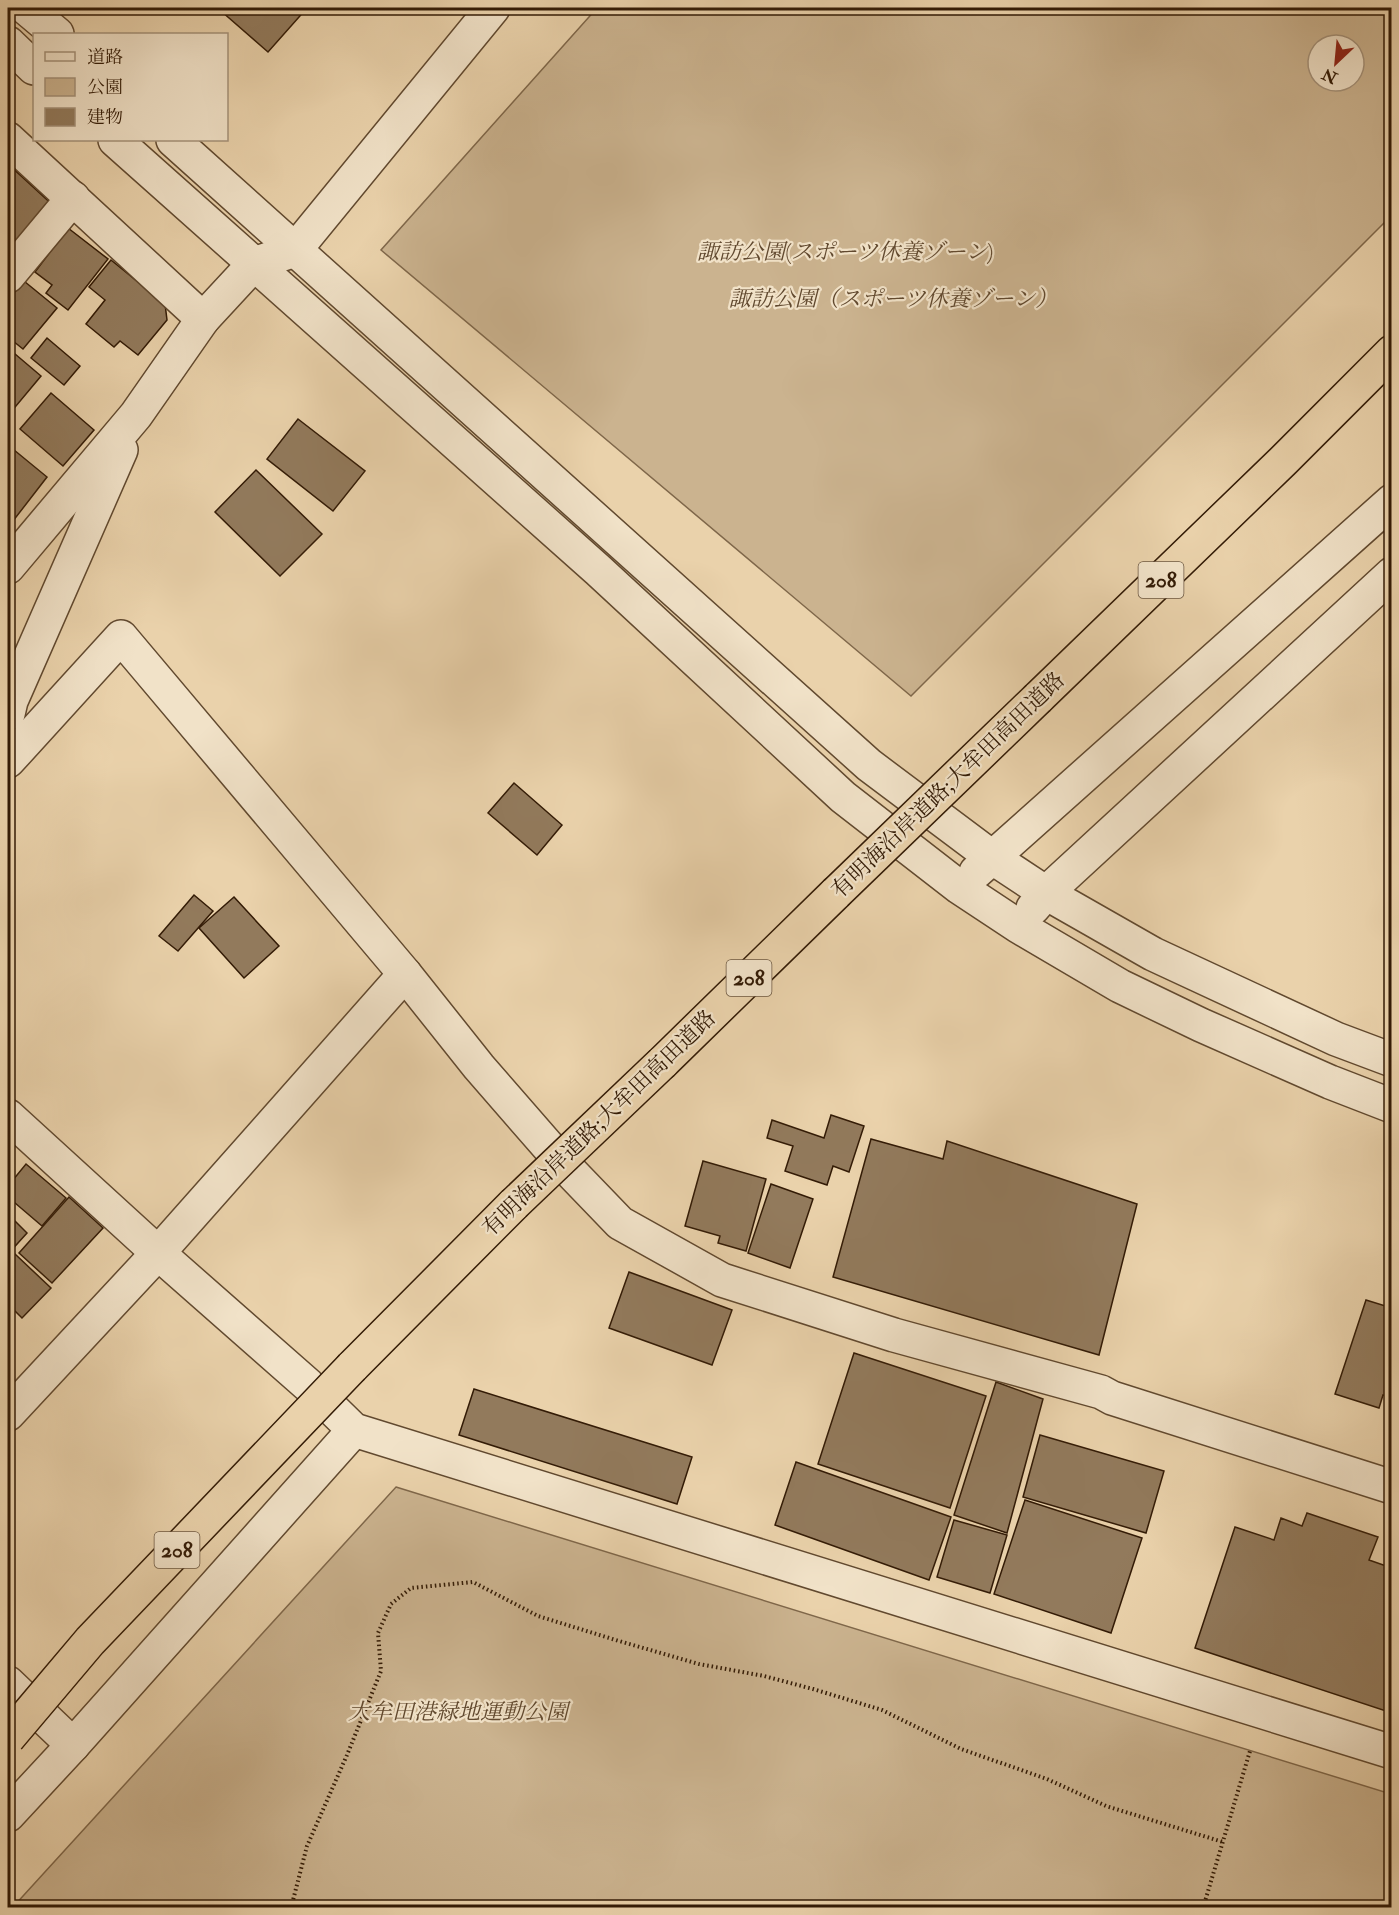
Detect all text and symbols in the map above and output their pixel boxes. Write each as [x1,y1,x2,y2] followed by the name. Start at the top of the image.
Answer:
[33,33,228,141] legend
[1306,33,1366,93] north arrow
[87,46,123,69] text: 道路
[1318,63,1342,88] text: N
[87,76,123,99] text: 公園
[87,106,123,129] text: 建物
[697,238,993,266] park label: 諏訪公園(スポーツ休養ゾーン)
[729,285,1057,313] park label: 諏訪公園（スポーツ休養ゾーン）
[1138,562,1184,598] road number: 208
[826,666,1070,904] street label: 有明海沿岸道路;大牟田高田道路
[726,960,771,996] road number: 208
[477,1004,721,1242] street label: 有明海沿岸道路;大牟田高田道路
[154,1532,200,1568] road number: 208
[348,1698,571,1726] park label: 大牟田港緑地運動公園

